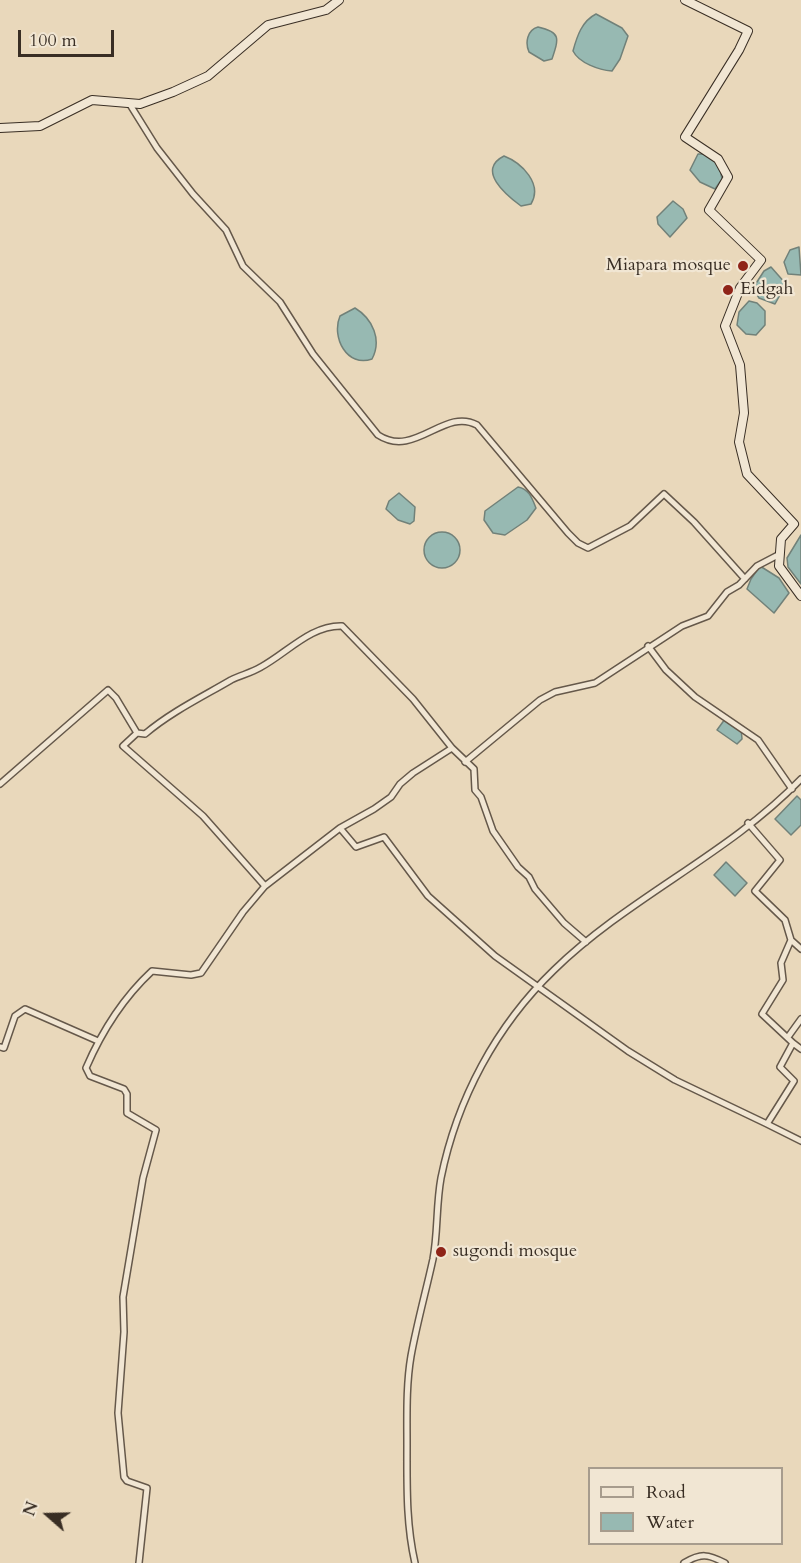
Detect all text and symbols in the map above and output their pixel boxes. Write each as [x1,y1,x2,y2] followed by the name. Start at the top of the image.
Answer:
[21,18,117,56] scale bar
[29,28,77,53] text: 100 m
[606,255,731,277] place label: Miapara mosque
[736,259,750,273] marker: Miapara mosque
[740,279,793,301] place label: Eidgah
[721,283,735,297] marker: Eidgah
[453,1241,577,1263] place label: sugondi mosque
[434,1245,448,1259] marker: sugondi mosque
[588,1467,783,1545] legend
[646,1480,686,1505] text: Road
[18,1485,78,1545] north arrow
[18,1499,44,1519] text: N
[646,1510,694,1535] text: Water

